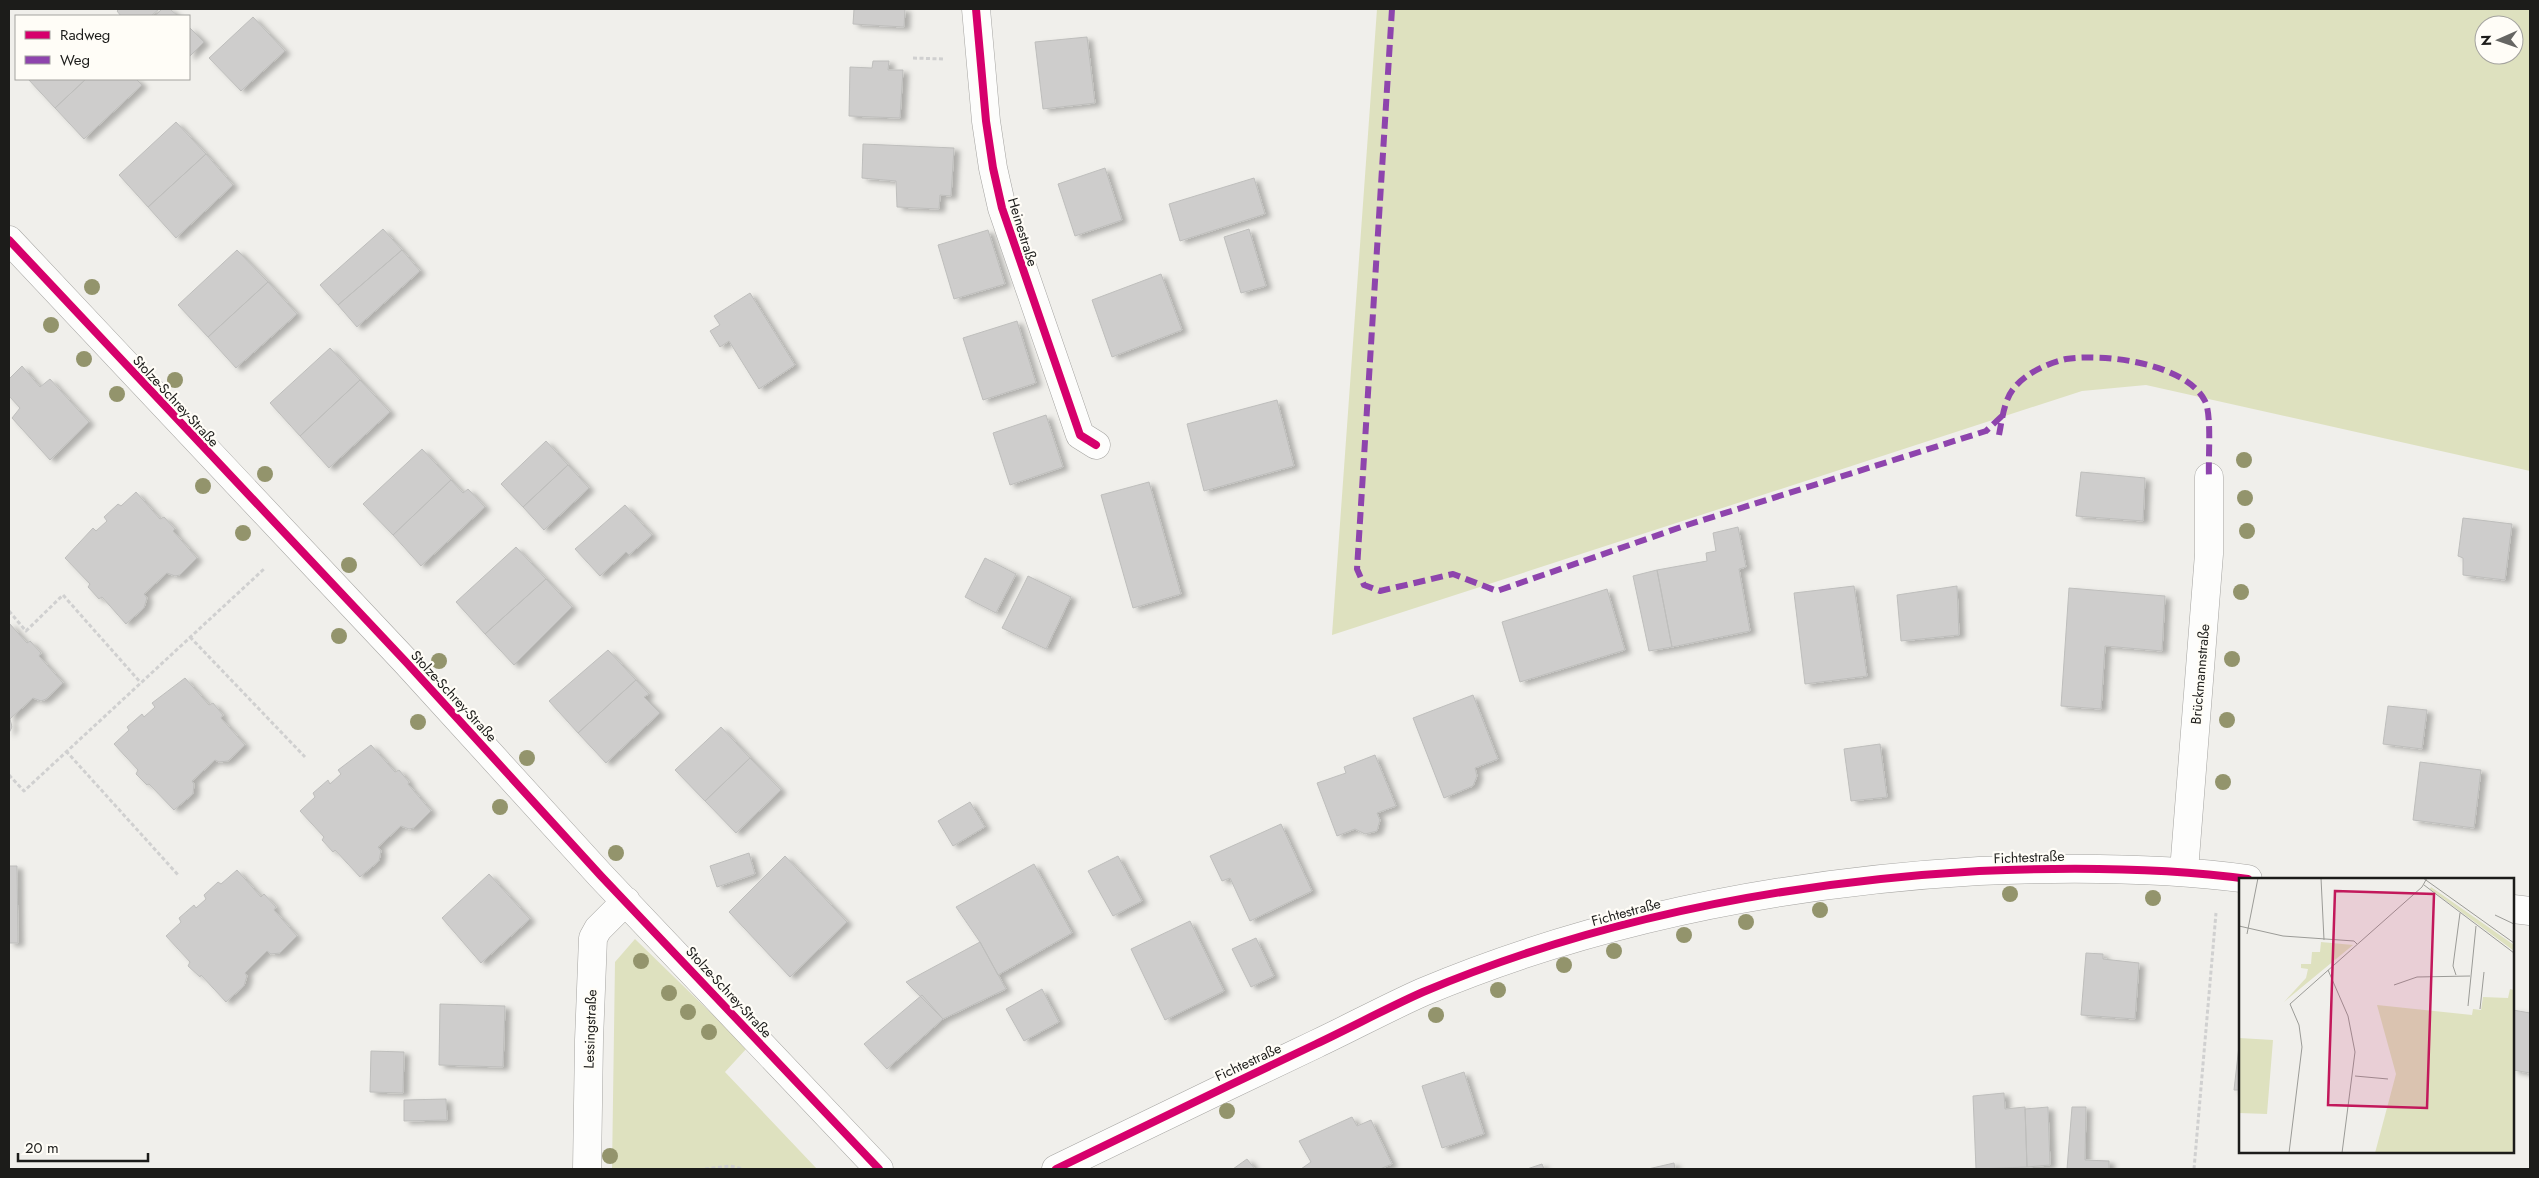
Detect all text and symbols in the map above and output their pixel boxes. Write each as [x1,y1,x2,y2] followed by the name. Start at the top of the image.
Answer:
[15,15,190,80] legend
[2474,15,2524,65] north arrow
[60,24,110,46] text: Radweg
[2476,35,2496,46] text: N
[60,49,90,71] text: Weg
[1003,195,1043,269] street label: Heinestraße
[128,351,224,451] street label: Stolze-Schrey-Straße
[2186,623,2214,725] street label: Brückmannstraße
[406,646,502,746] street label: Stolze-Schrey-Straße
[1993,846,2065,868] street label: Fichtestraße
[2239,878,2514,1153] inset map
[1589,893,1663,931] street label: Fichtestraße
[681,942,777,1042] street label: Stolze-Schrey-Straße
[579,989,601,1069] street label: Lessingstraße
[1212,1038,1284,1086] street label: Fichtestraße
[18,1130,148,1162] scale bar
[25,1137,59,1159] text: 20 m

